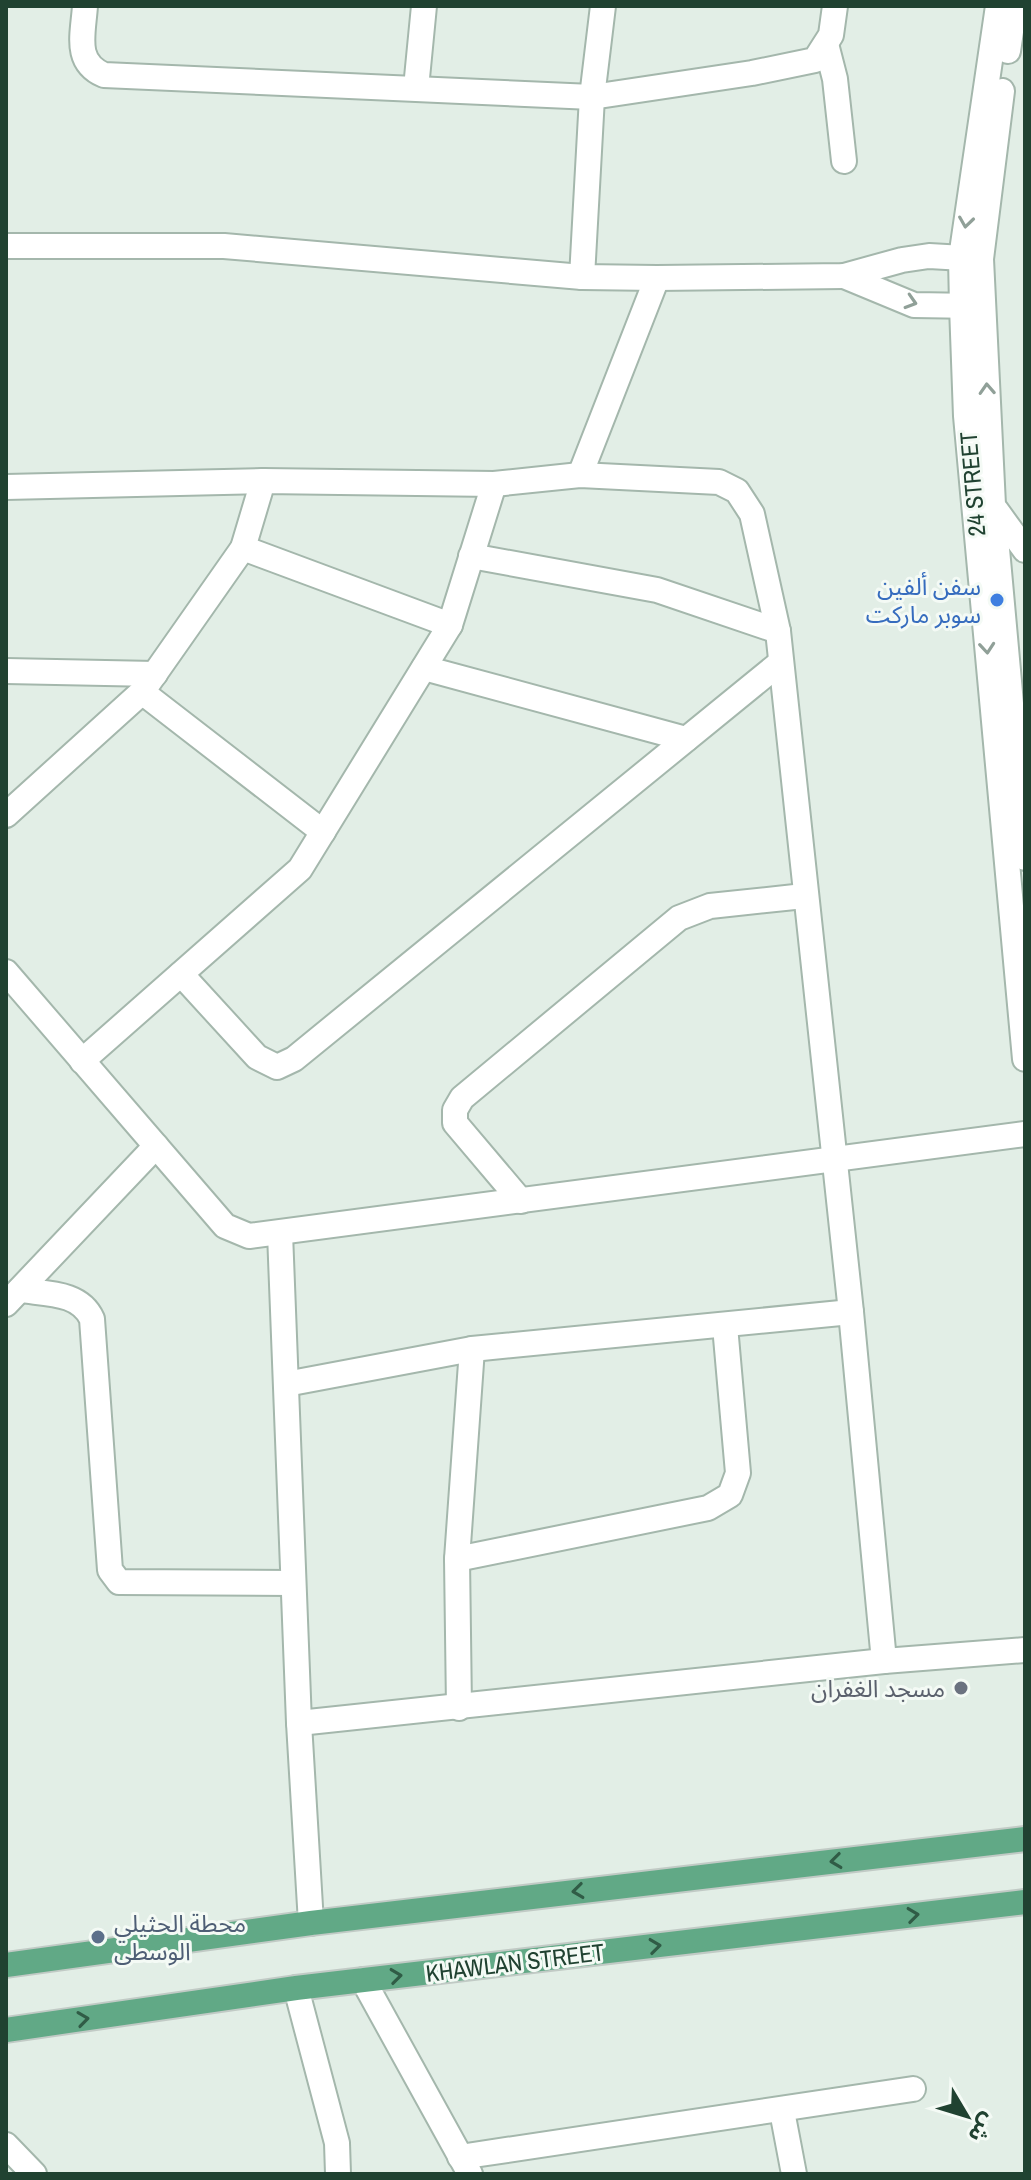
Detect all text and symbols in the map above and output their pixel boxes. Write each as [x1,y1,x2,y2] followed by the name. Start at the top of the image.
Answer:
[958,215,975,228] one-way arrow
[904,293,917,309] one-way arrow
[979,382,996,395] one-way arrow
[951,430,993,538] street label: 24 STREET
[866,570,981,630] place label: سفن ألفين سوبر ماركت
[988,591,1006,609] marker: سفن ألفين سوبر ماركت
[978,642,995,655] one-way arrow
[811,1672,945,1704] place label: مسجد الغفران
[952,1679,970,1697] marker: مسجد الغفران
[829,1852,843,1869] one-way arrow
[571,1883,584,1900] one-way arrow
[114,1907,246,1967] place label: محطة الحثيلي الوسطى
[907,1907,920,1924] one-way arrow
[89,1928,107,1946] marker: محطة الحثيلي الوسطى
[424,1935,606,1989] street label: KHAWLAN STREET
[648,1937,661,1954] one-way arrow
[390,1968,403,1985] one-way arrow
[77,2010,90,2027] one-way arrow
[927,2076,1007,2156] north arrow
[962,2107,1004,2149] text: ش

